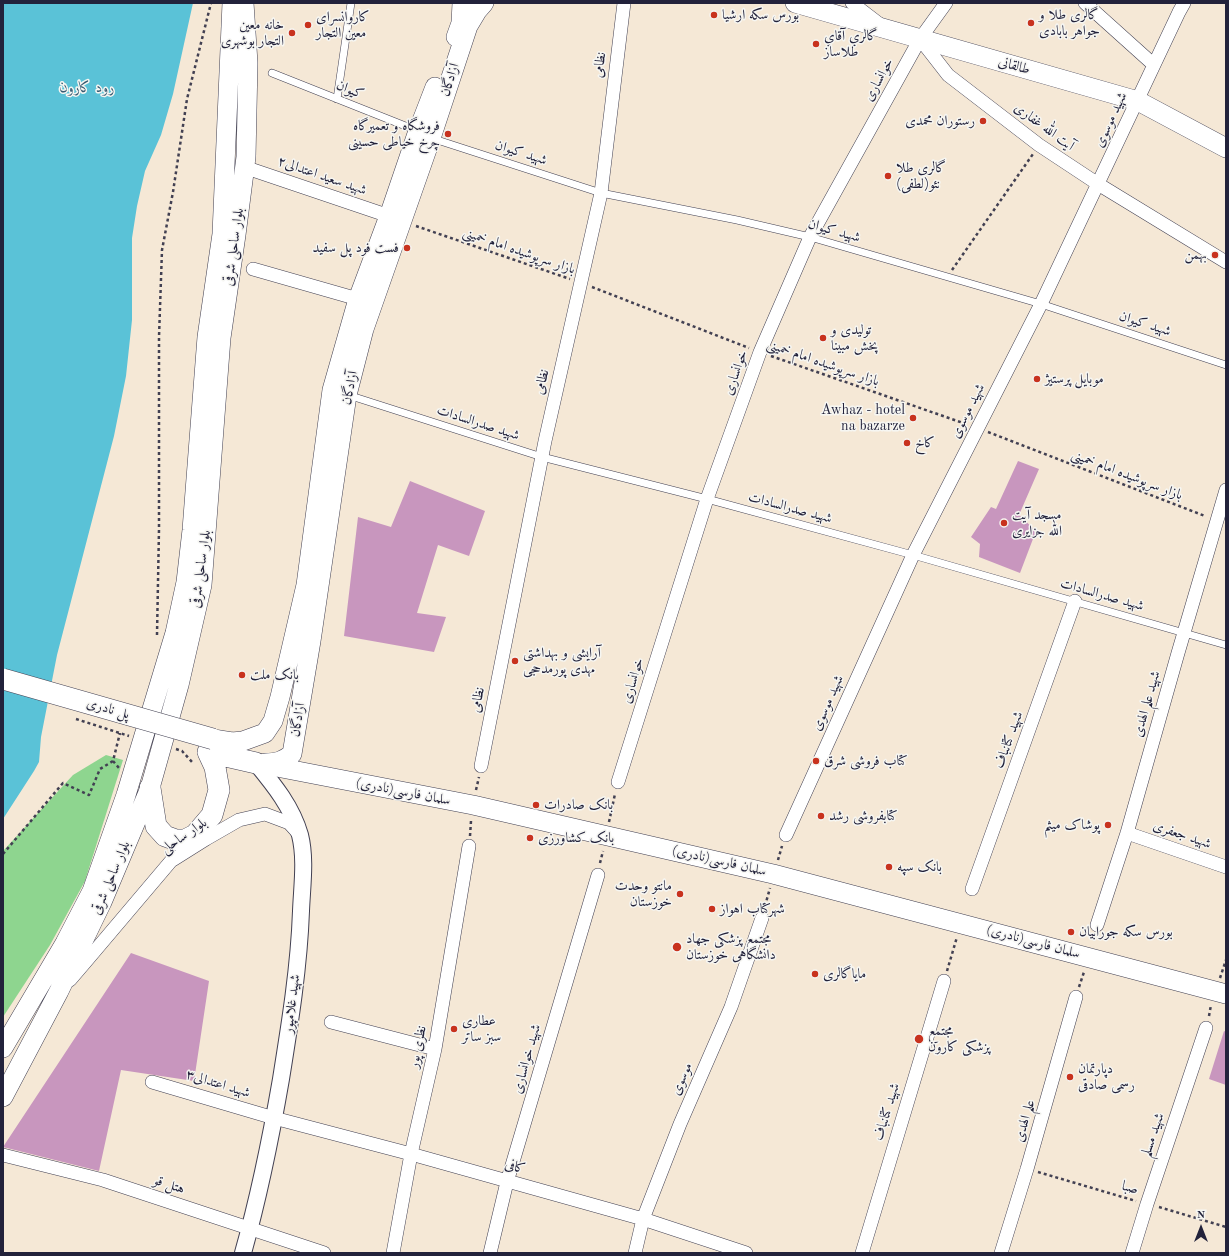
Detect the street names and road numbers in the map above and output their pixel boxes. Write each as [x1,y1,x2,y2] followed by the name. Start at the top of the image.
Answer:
[590,51,610,79] street label: نظامی
[996,53,1032,79] street label: طالقانی
[860,56,898,104] street label: خوانساری
[437,61,463,99] street label: آزادگان
[334,77,366,103] street label: کیوان
[1091,90,1131,150] street label: شهید موسوی
[1010,99,1078,155] street label: آیت الله غفاری
[493,137,549,169] street label: شهید کیوان
[275,153,369,199] street label: شهید سعید اعتدالی۲
[220,207,248,287] street label: بلوار ساحلی شرقی
[806,216,862,246] street label: شهید کیوان
[460,224,578,278] street label: بازار سرپوشیده امام خمینی
[1117,308,1173,340] street label: شهید کیوان
[764,336,882,390] street label: بازار سرپوشیده امام خمینی
[720,348,752,398] street label: خوانساری
[531,368,553,396] street label: نظامی
[338,370,362,406] street label: آزادگان
[947,381,989,441] street label: شهید موسوی
[434,402,522,444] street label: شهید صدرالسادات
[1069,446,1185,504] street label: بازار سرپوشیده امام خمینی
[746,489,834,527] street label: شهید صدرالسادات
[187,529,215,609] street label: بلوار ساحلی شرقی
[1058,575,1146,615] street label: شهید صدرالسادات
[618,656,648,706] street label: خوانساری
[1130,669,1164,739] street label: شهید علم الهدی
[808,673,848,733] street label: شهید موسوی
[467,686,489,714] street label: نظامی
[85,695,131,723] street label: پل نادری
[287,702,309,738] street label: آزادگان
[991,709,1027,771] street label: شهید کتانباف
[354,775,452,809] street label: سلمان فارسی(نادری)
[158,814,210,858] street label: بلوار ساحلی
[1151,817,1213,853] street label: شهید جعفری
[88,839,134,917] street label: بلوار ساحلی شرقی
[670,842,768,880] street label: سلمان فارسی(نادری)
[984,921,1082,963] street label: سلمان فارسی(نادری)
[280,973,304,1035] street label: شهید غلامپور
[509,1022,545,1096] street label: شهید خوانساری
[406,1024,430,1070] street label: نظری پور
[667,1060,697,1098] street label: موسوی
[184,1066,252,1102] street label: شهید اعتدالی۳
[870,1081,904,1143] street label: شهید کتانباف
[1011,1098,1039,1144] street label: علم الهدی
[1138,1111,1168,1159] street label: شهید مسلم
[503,1156,527,1178] street label: کافی
[151,1172,187,1198] street label: هتل قو
[1120,1178,1140,1198] street label: صبا

